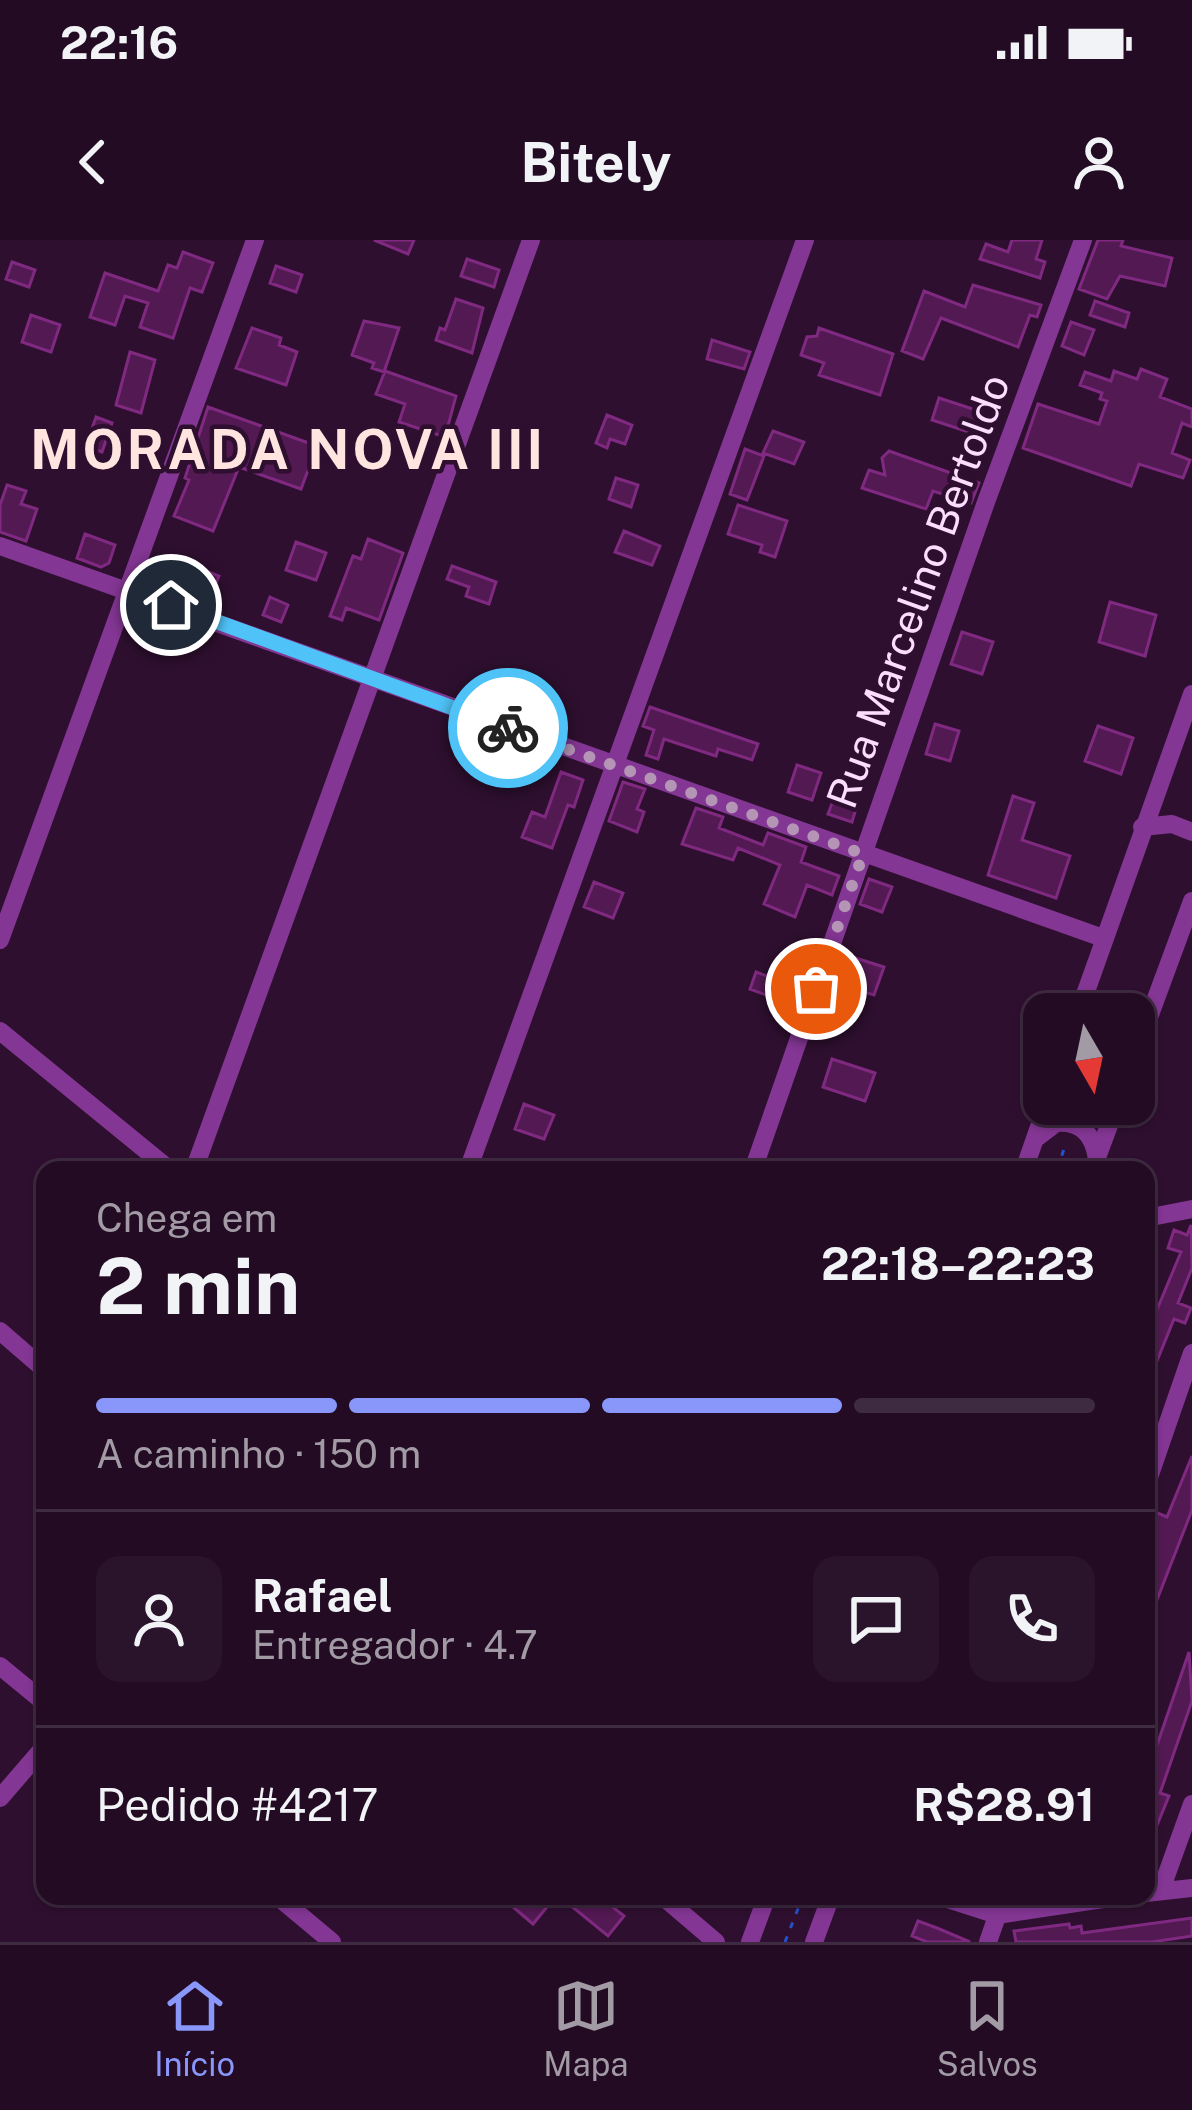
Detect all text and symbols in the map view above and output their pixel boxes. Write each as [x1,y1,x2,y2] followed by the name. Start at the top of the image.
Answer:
[60,16,178,69] text: 22:16
[60,129,126,195] icon: back
[1066,129,1132,195] icon: person
[521,131,671,194] text: Bitely
[816,367,1019,814] street label: Rua Marcelino Bertoldo
[30,418,546,481] district label: MORADA NOVA III
[120,554,222,656] pin
[138,572,204,638] icon: home
[448,668,568,788] courier
[475,695,541,761] icon: bike
[765,938,867,1040] pin
[783,956,849,1022] icon: bag
[1023,993,1155,1125] north arrow
[1023,993,1155,1125] map controls
[96,1195,277,1241] text: Chega em
[821,1237,1095,1290] text: 22:18–22:23
[96,1240,300,1332] text: 2 min
[96,1431,421,1477] text: A caminho · 150 m
[96,1556,222,1682] button: person
[813,1556,939,1682] button: chat
[969,1556,1095,1682] button: phone
[252,1569,393,1622] text: Rafael
[252,1622,538,1668] text: Entregador · 4.7
[96,1778,379,1831] text: Pedido #4217
[913,1778,1095,1831] text: R$28.91
[154,1973,235,2083] tab: Início
[543,1973,628,2083] tab: Mapa
[937,1973,1038,2083] tab: Salvos

